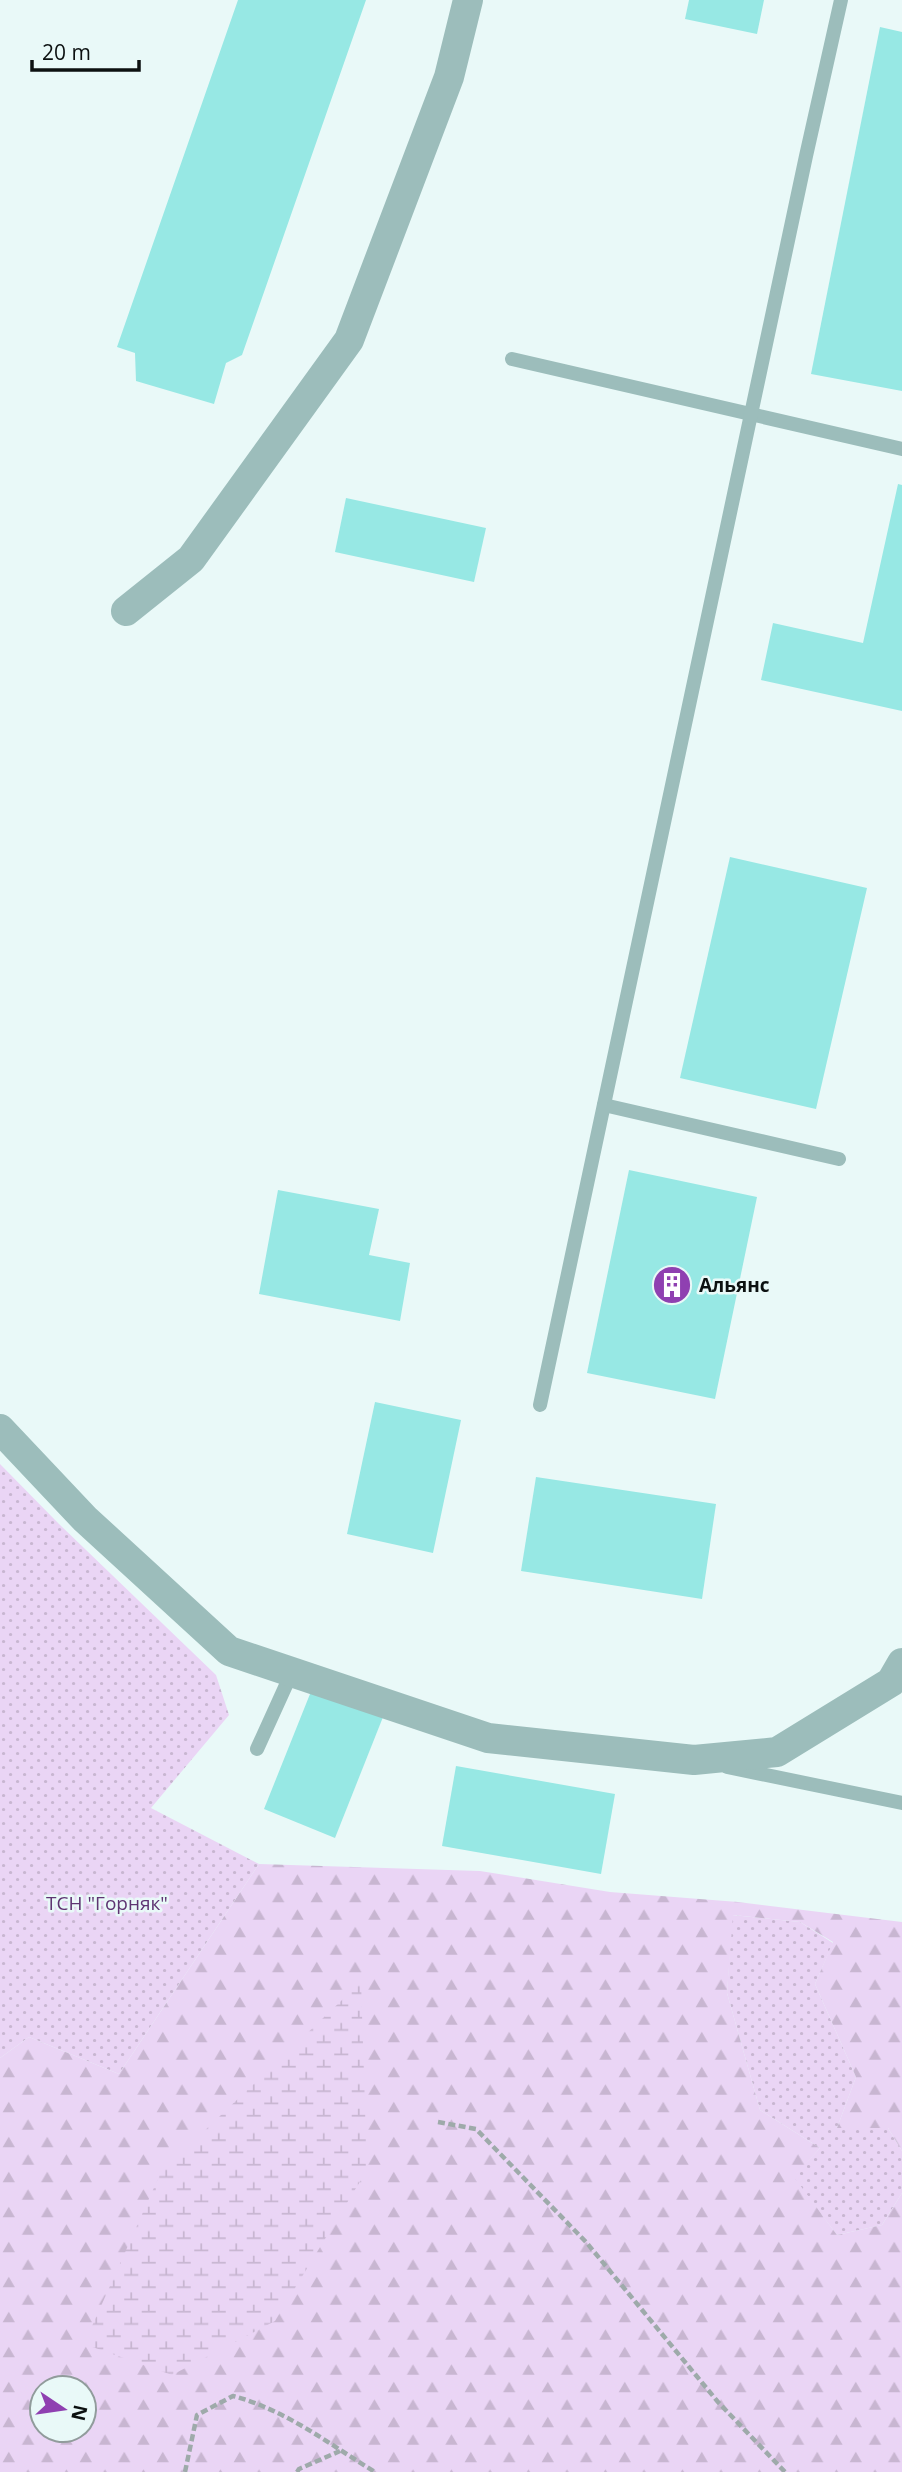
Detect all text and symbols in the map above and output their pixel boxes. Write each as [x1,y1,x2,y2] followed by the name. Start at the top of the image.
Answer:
[32,28,138,72] scale bar
[42,38,91,66] text: 20 m
[651,1264,693,1306] building icon: Альянс
[699,1272,770,1298] place label: Альянс
[46,1890,168,1916] park label: ТСН "Горняк"
[28,2374,98,2444] north arrow
[65,2402,94,2423] text: N

